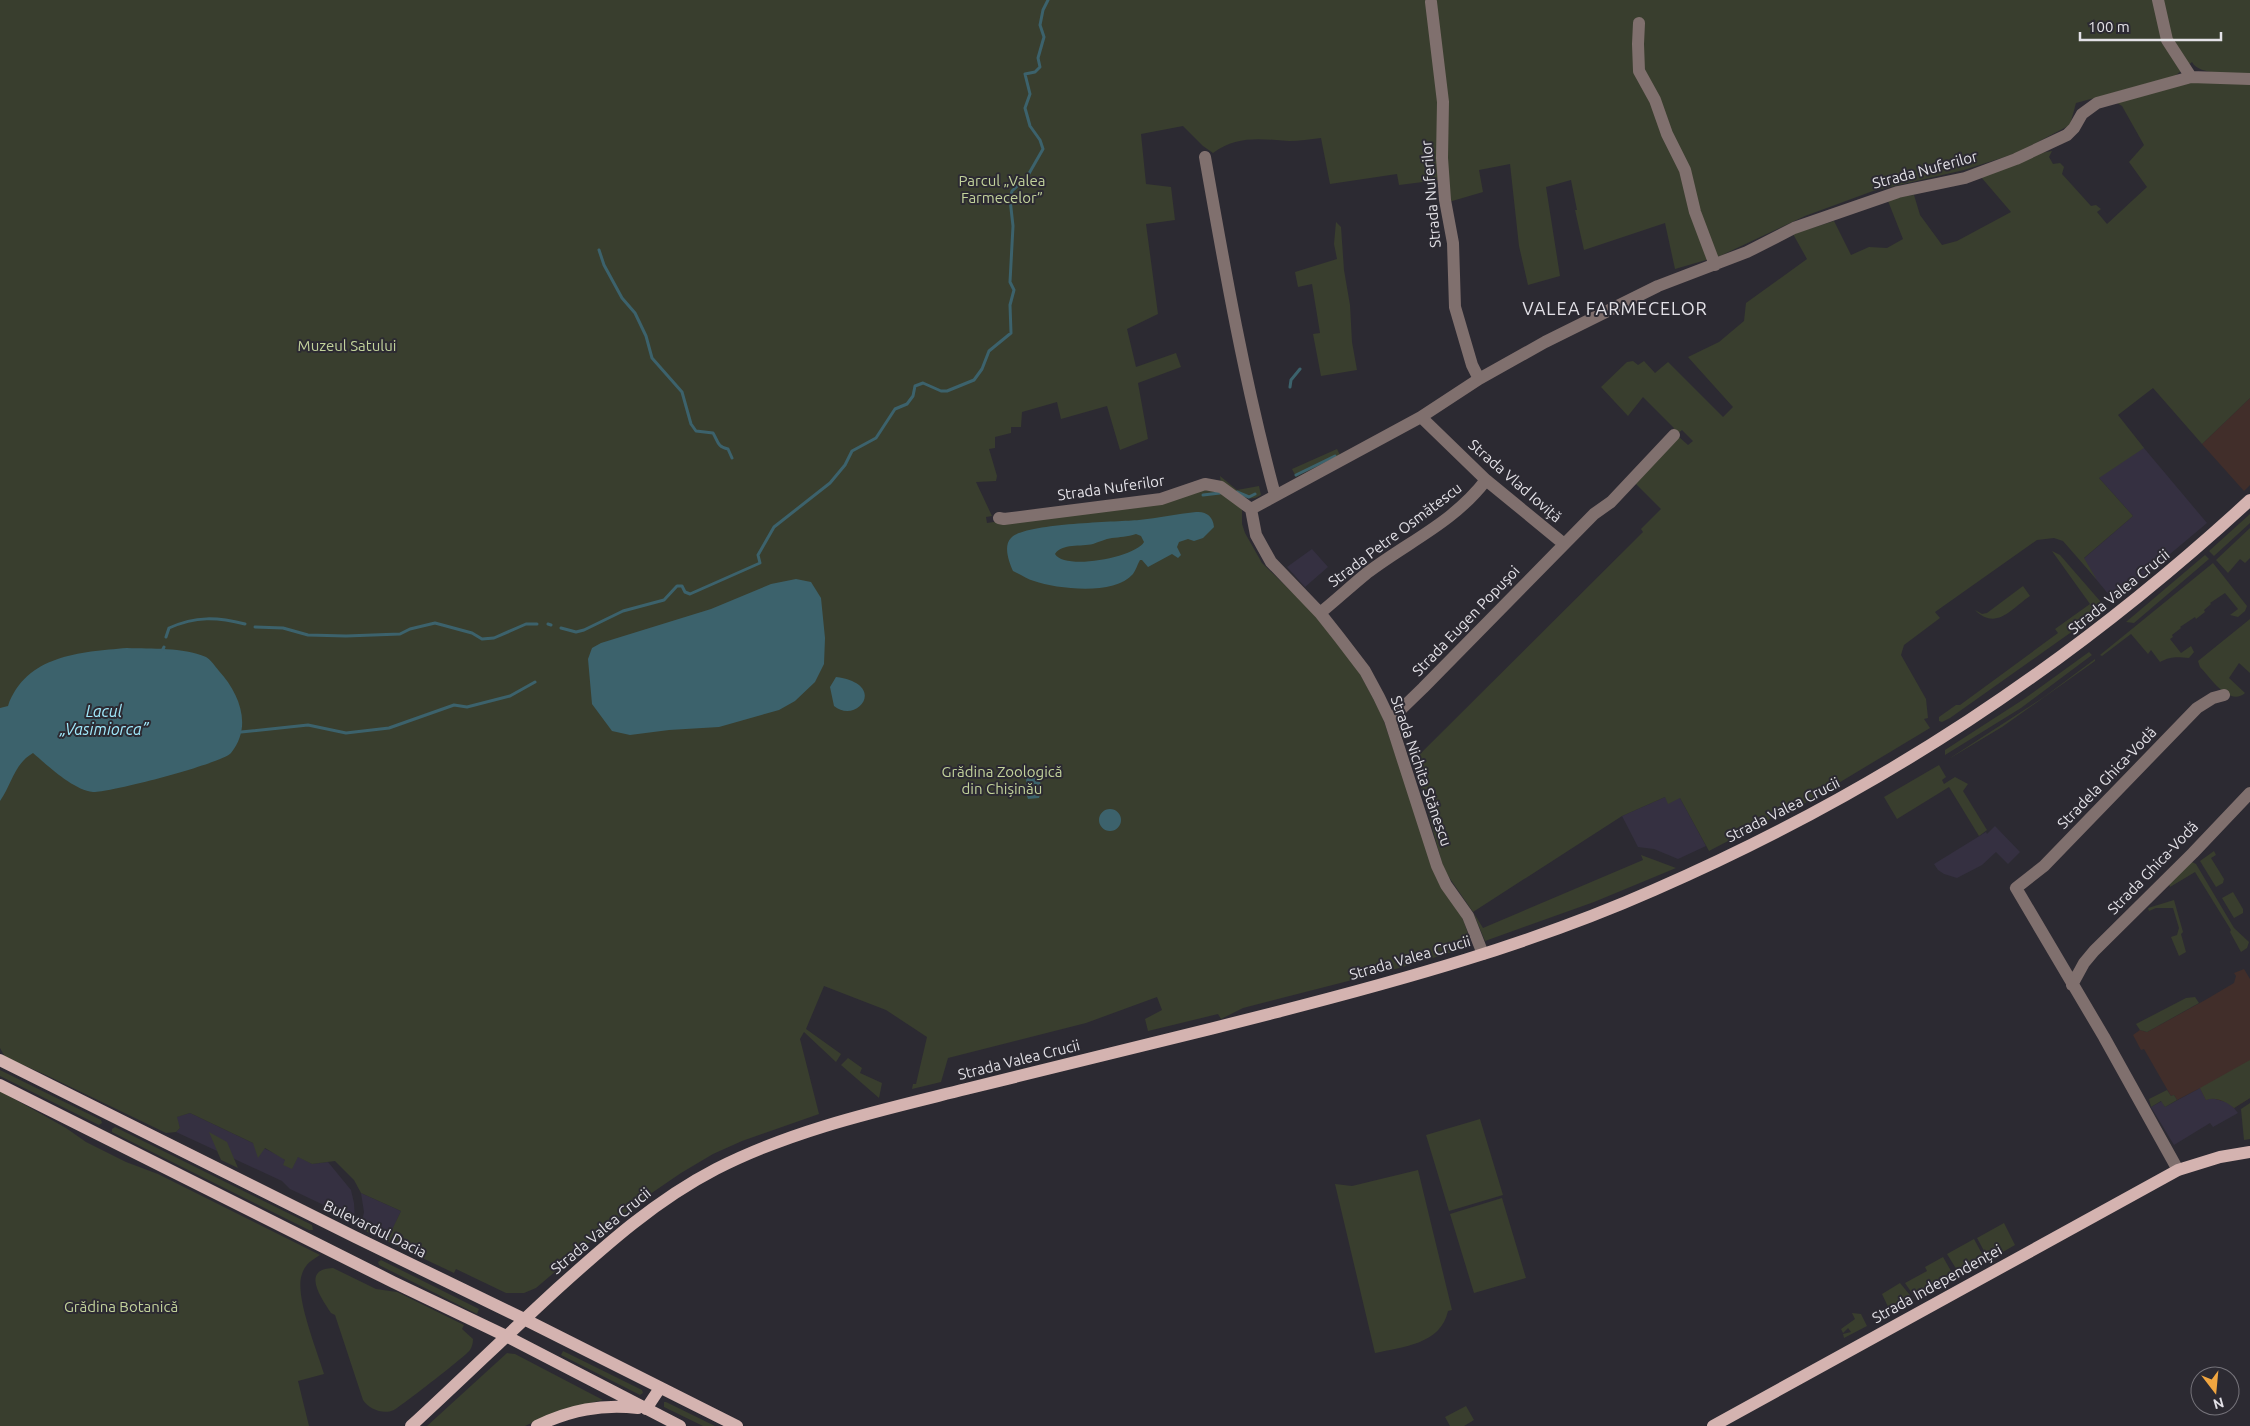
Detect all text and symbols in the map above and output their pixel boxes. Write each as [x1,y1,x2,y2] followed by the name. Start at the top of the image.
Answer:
[2080,10,2221,42] scale bar
[2088,18,2130,35] text: 100 m
[1417,139,1444,249] street label: Strada Nuferilor
[1870,147,1980,192] street label: Strada Nuferilor
[959,172,1045,206] park label: Parcul „Valea Farmecelor”
[1522,298,1708,318] district label: VALEA FARMECELOR
[298,337,396,354] park label: Muzeul Satului
[1465,436,1565,526] street label: Strada Vlad Ioviță
[1056,472,1166,503] street label: Strada Nuferilor
[1325,479,1465,590] street label: Strada Petre Osmătescu
[2065,546,2173,638] street label: Strada Valea Crucii
[1409,562,1523,679] street label: Strada Eugen Popușoi
[1388,693,1455,848] street label: Strada Nichita Stănescu
[59,702,150,738] water label: Lacul „Vasimiorca”
[2054,723,2160,832] street label: Stradela Ghica-Vodă
[942,763,1062,797] park label: Grădina Zoologică din Chișinău
[1723,774,1842,846] street label: Strada Valea Crucii
[2104,818,2201,918] street label: Strada Ghica-Vodă
[1347,932,1472,983] street label: Strada Valea Crucii
[956,1036,1082,1083] street label: Strada Valea Crucii
[547,1184,654,1277] street label: Strada Valea Crucii
[321,1196,429,1261] street label: Bulevardul Dacia
[1869,1241,2005,1326] street label: Strada Independenței
[64,1298,178,1315] park label: Grădina Botanică
[2190,1366,2240,1416] north arrow
[2211,1394,2226,1413] text: N

